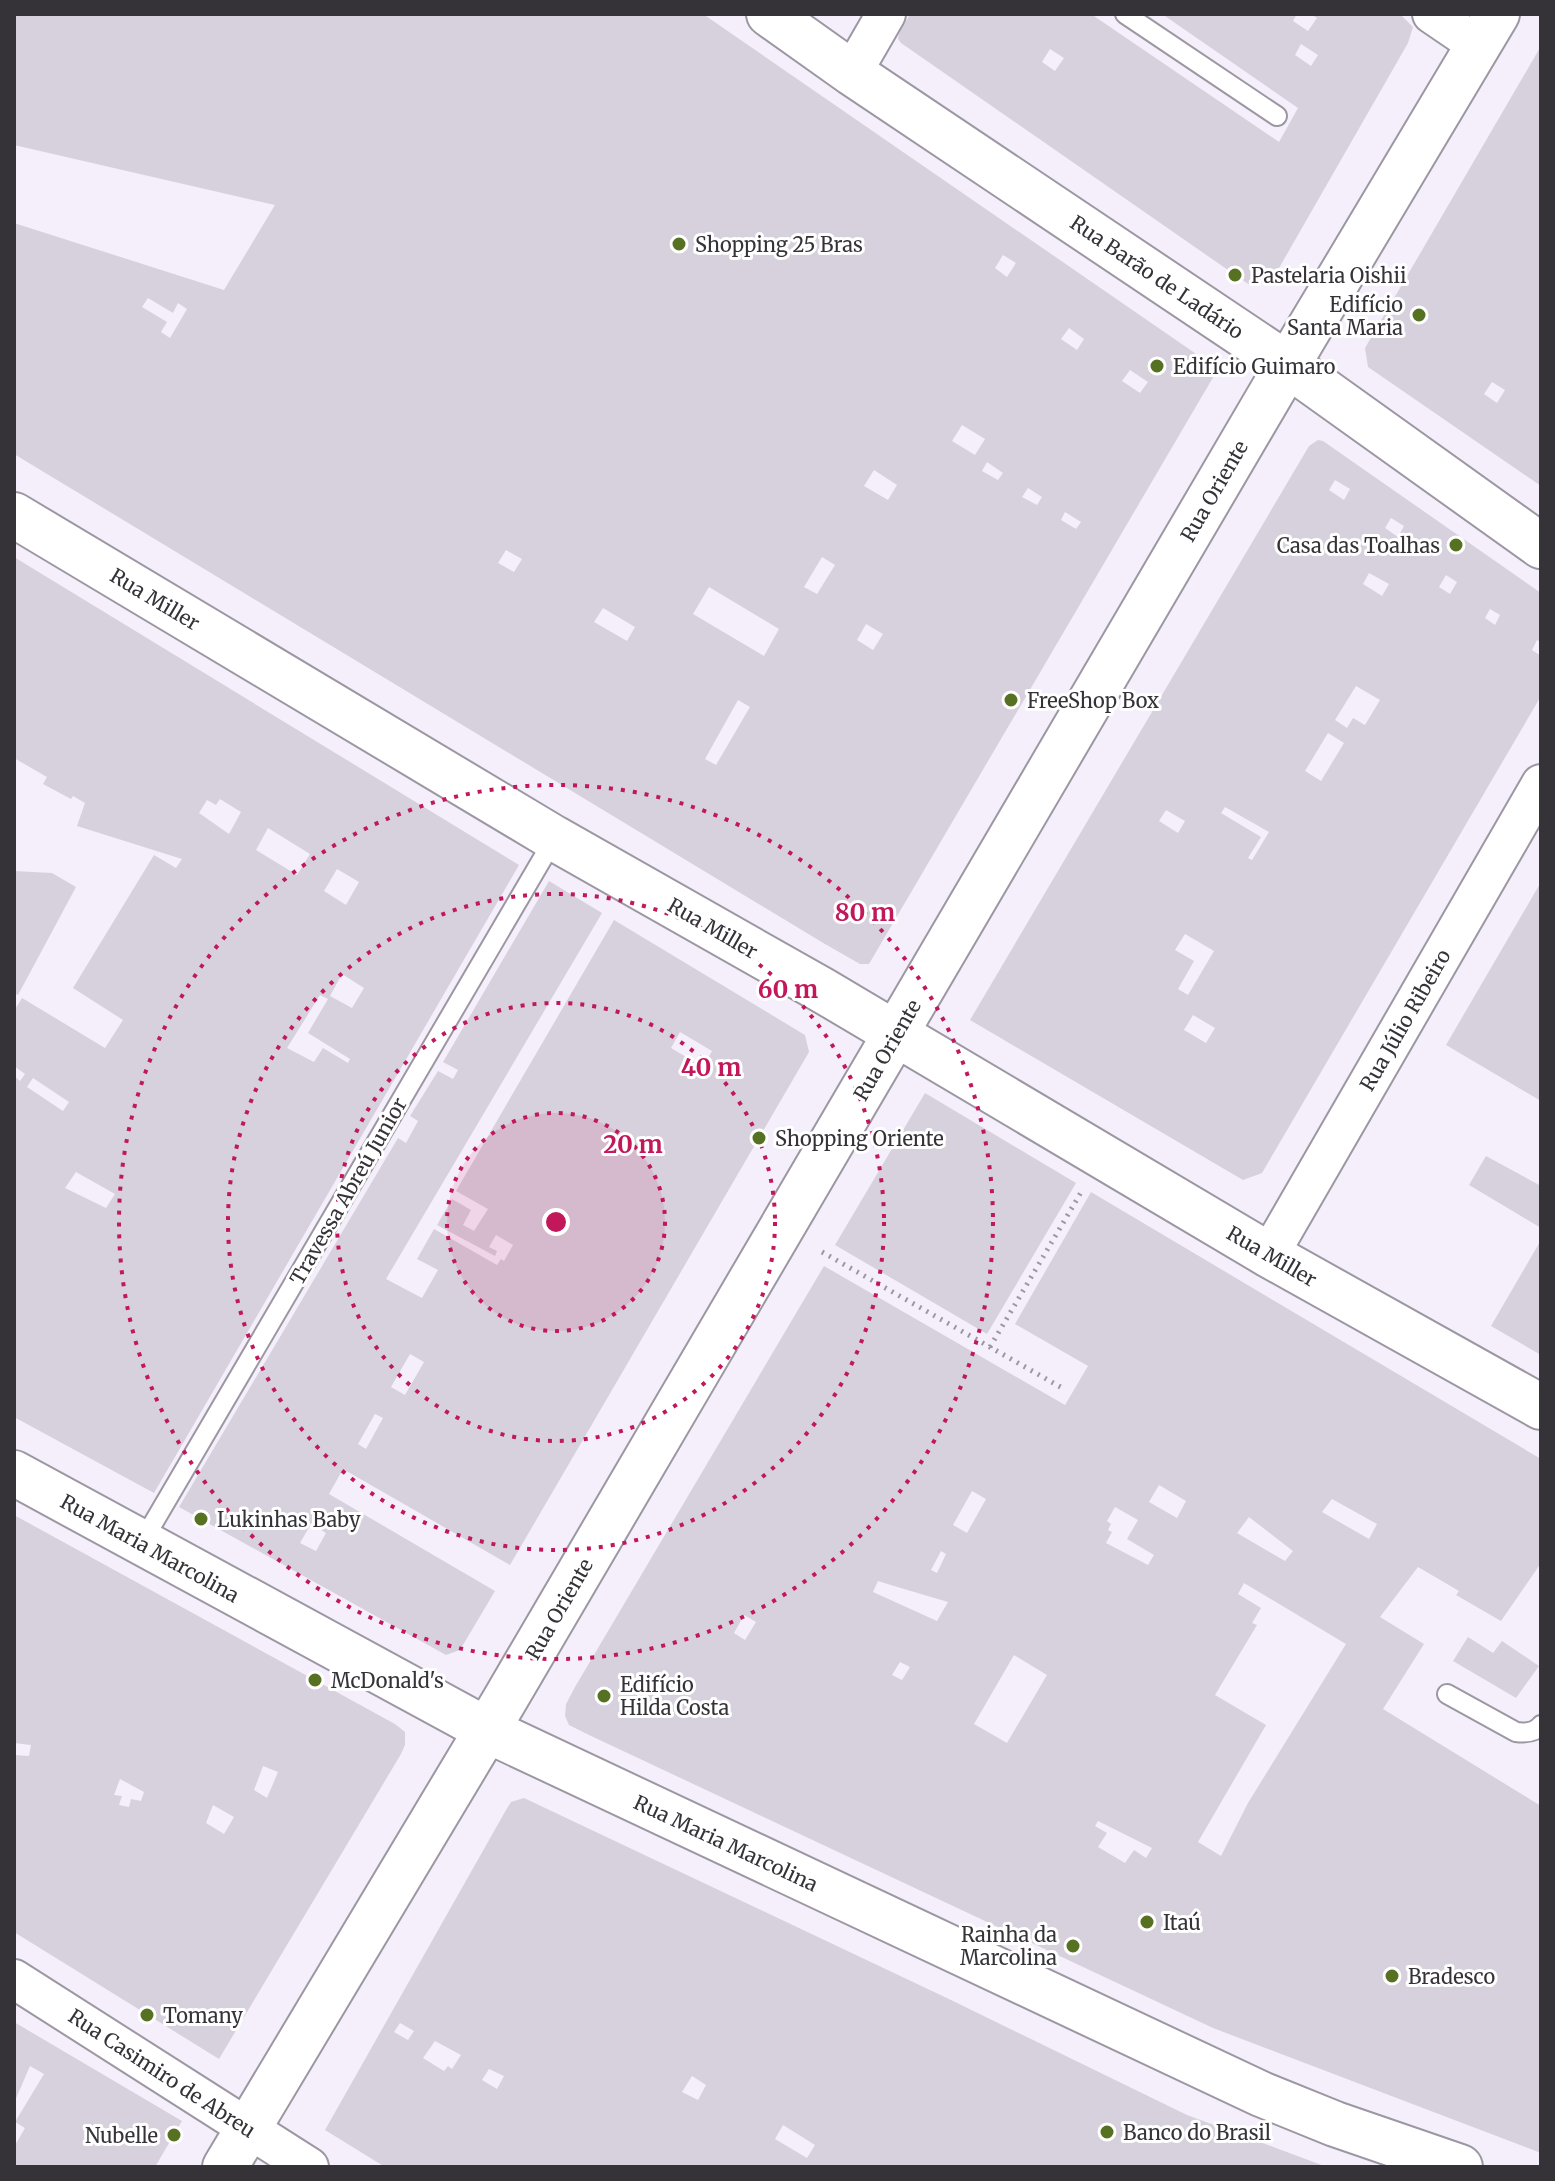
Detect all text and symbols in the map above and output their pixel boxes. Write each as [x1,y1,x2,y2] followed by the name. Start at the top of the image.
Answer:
[1066,210,1249,344] street label: Rua Barão de Ladário
[695,232,863,257] place label: Shopping 25 Bras
[670,235,688,253] marker: Shopping 25 Bras
[1251,263,1406,288] place label: Pastelaria Oishii
[1226,266,1244,284] marker: Pastelaria Oishii
[1287,292,1403,340] place label: Edifício Santa Maria
[1410,306,1428,324] marker: Edifício Santa Maria
[1173,354,1336,379] place label: Edifício Guimaro
[1148,357,1166,375] marker: Edifício Guimaro
[1175,436,1253,546] street label: Rua Oriente
[1277,533,1440,558] place label: Casa das Toalhas
[1447,536,1465,554] marker: Casa das Toalhas
[106,563,204,635] street label: Rua Miller
[1027,688,1159,713] place label: FreeShop Box
[1002,691,1020,709] marker: FreeShop Box
[664,892,762,964] street label: Rua Miller
[835,897,895,928] text: 80 m
[1354,944,1456,1095] street label: Rua Júlio Ribeiro
[758,974,818,1005] text: 60 m
[848,995,926,1105] street label: Rua Oriente
[681,1052,741,1083] text: 40 m
[284,1093,412,1289] street label: Travessa Abreú Junior
[775,1126,944,1151] place label: Shopping Oriente
[603,1129,663,1160] text: 20 m
[750,1129,768,1147] marker: Shopping Oriente
[542,1208,570,1236] centre of rings
[1223,1220,1321,1292] street label: Rua Miller
[56,1489,244,1608] street label: Rua Maria Marcolina
[217,1507,361,1532] place label: Lukinhas Baby
[192,1510,210,1528] marker: Lukinhas Baby
[520,1554,598,1664] street label: Rua Oriente
[331,1668,444,1693] place label: McDonald's
[306,1671,324,1689] marker: McDonald's
[620,1672,729,1720] place label: Edifício Hilda Costa
[595,1687,613,1705] marker: Edifício Hilda Costa
[630,1789,822,1897] street label: Rua Maria Marcolina
[1163,1910,1201,1935] place label: Itaú
[1138,1913,1156,1931] marker: Itaú
[960,1922,1057,1970] place label: Rainha da Marcolina
[1064,1937,1082,1955] marker: Rainha da Marcolina
[1408,1964,1495,1989] place label: Bradesco
[1383,1967,1401,1985] marker: Bradesco
[64,2003,260,2143] street label: Rua Casimiro de Abreu
[163,2003,243,2028] place label: Tomany
[138,2006,156,2024] marker: Tomany
[1123,2120,1271,2145] place label: Banco do Brasil
[85,2123,158,2148] place label: Nubelle
[1098,2123,1116,2141] marker: Banco do Brasil
[165,2126,183,2144] marker: Nubelle

